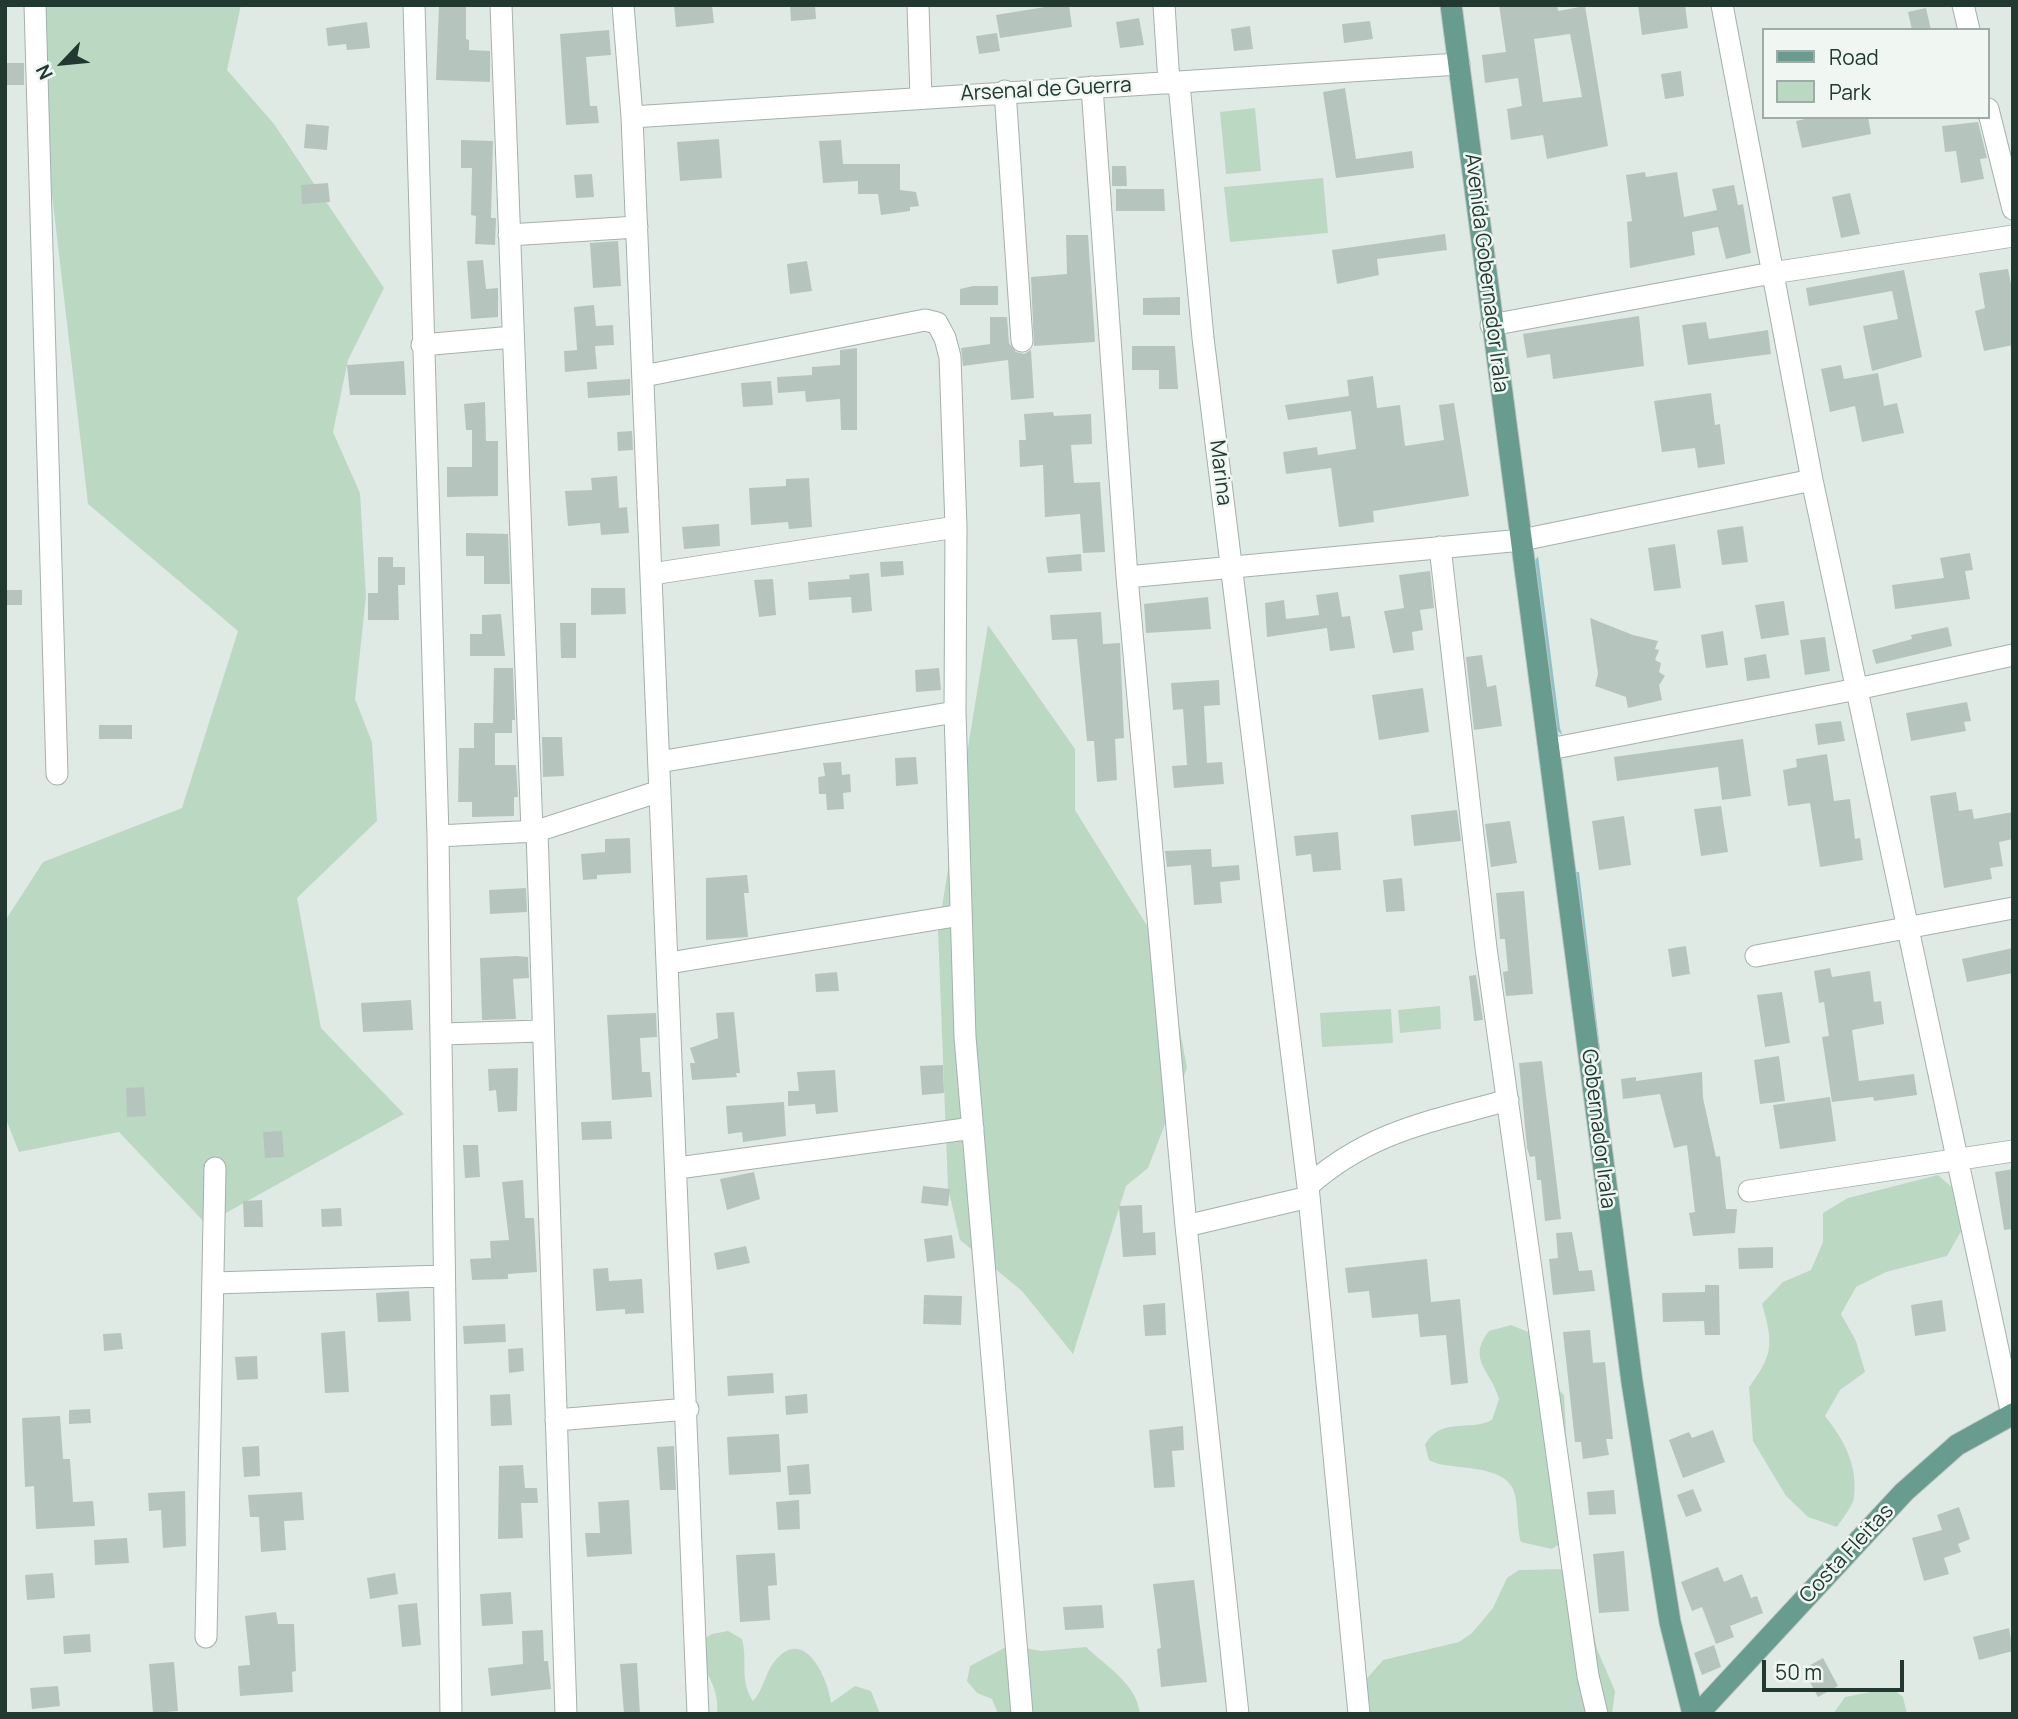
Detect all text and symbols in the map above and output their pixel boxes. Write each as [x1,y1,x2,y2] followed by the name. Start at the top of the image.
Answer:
[28,28,98,98] north arrow
[1762,28,1990,119] legend
[1829,43,1879,71] text: Road
[29,60,59,84] text: N
[960,73,1132,107] street label: Arsenal de Guerra
[1829,78,1871,106] text: Park
[1459,152,1513,394] street label: Avenida Gobernador Irala
[1203,439,1237,507] street label: Marina
[1576,1048,1620,1210] street label: Gobernador Irala
[1795,1499,1899,1609] street label: Costa Fleitas
[1766,1646,1908,1690] scale bar
[1775,1658,1822,1686] text: 50 m

